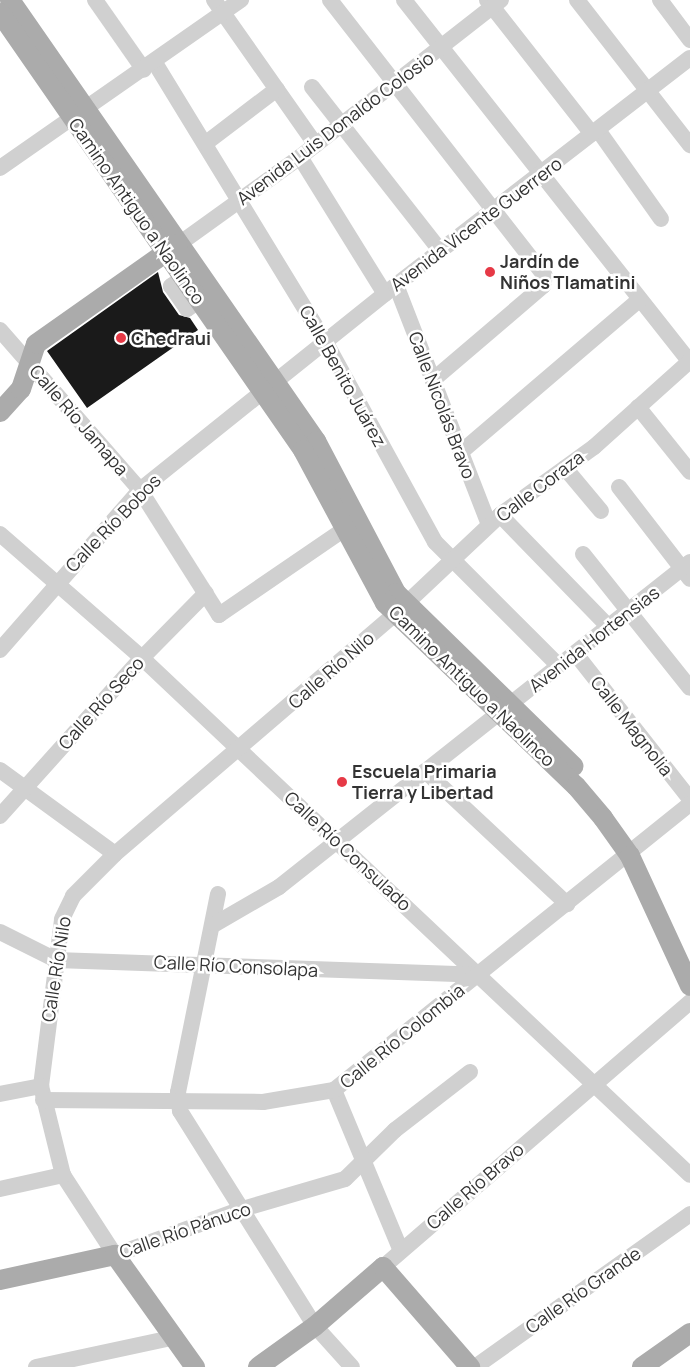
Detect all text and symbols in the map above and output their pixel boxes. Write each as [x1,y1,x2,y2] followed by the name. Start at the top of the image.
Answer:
[232,47,438,209] street label: Avenida Luis Donaldo Colosio
[64,114,210,308] street label: Camino Antiguo a Naolinco
[386,152,566,296] street label: Avenida Vicente Guerrero
[500,251,636,294] place label: Jardín de Niños Tlamatini
[484,266,496,278] marker: Jardín de Niños Tlamatini
[295,302,391,450] street label: Calle Benito Juárez
[131,327,211,349] place label: Chedraui
[404,328,480,482] street label: Calle Nicolás Bravo
[115,332,127,344] marker: Chedraui
[25,360,133,480] street label: Calle Río Jamapa
[492,446,588,526] street label: Calle Coraza
[61,470,165,576] street label: Calle Río Bobos
[525,581,663,697] street label: Avenida Hortensias
[385,601,559,771] street label: Camino Antiguo a Naolinco
[284,627,378,713] street label: Calle Río Nilo
[54,652,148,754] street label: Calle Río Seco
[586,672,678,780] street label: Calle Magnolia
[352,761,497,804] place label: Escuela Primaria Tierra y Libertad
[336,776,348,788] marker: Escuela Primaria Tierra y Libertad
[280,787,416,915] street label: Calle Río Consulado
[37,915,75,1023] street label: Calle Río Nilo
[153,951,319,981] street label: Calle Río Consolapa
[335,979,469,1093] street label: Calle Río Colombia
[422,1138,528,1234] street label: Calle Río Bravo
[117,1197,253,1263] street label: Calle Río Pánuco
[521,1242,645,1338] street label: Calle Río Grande

